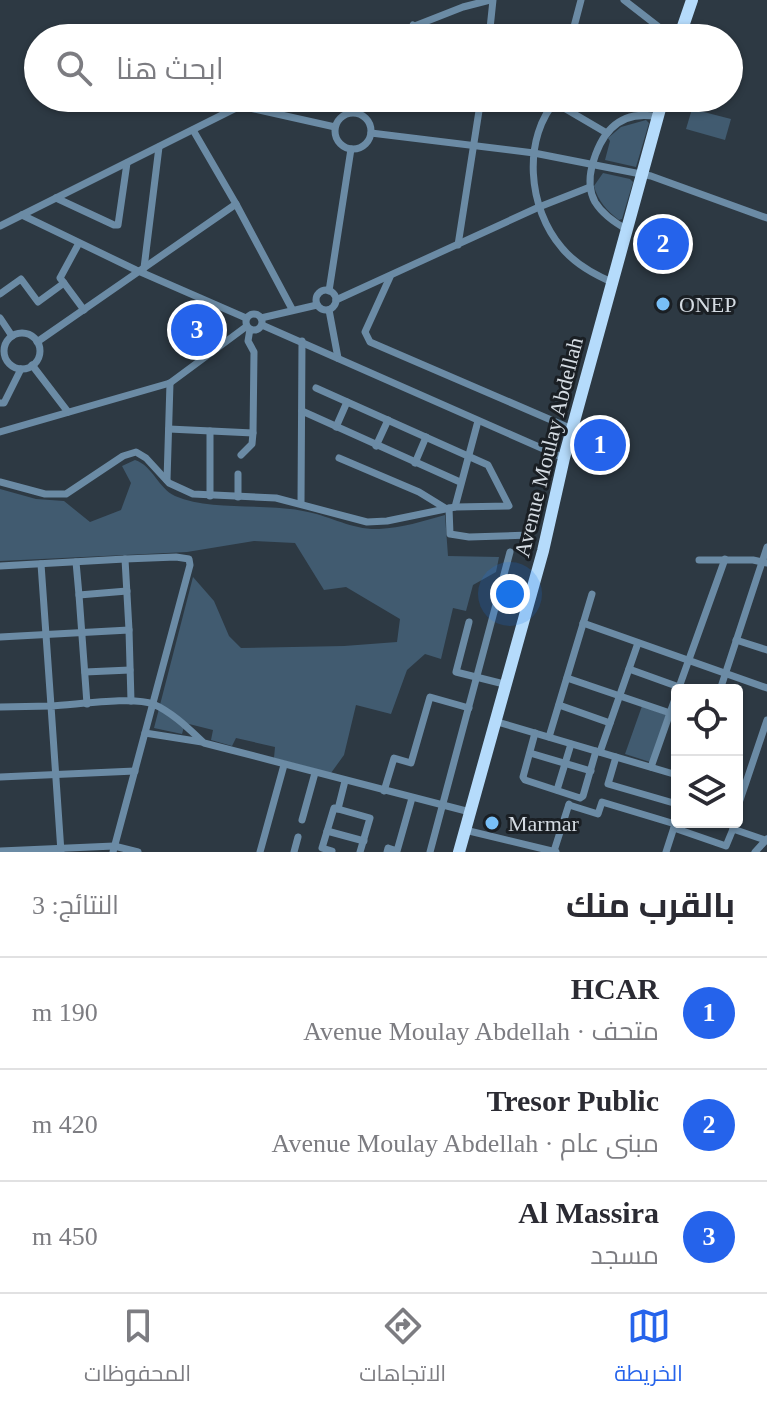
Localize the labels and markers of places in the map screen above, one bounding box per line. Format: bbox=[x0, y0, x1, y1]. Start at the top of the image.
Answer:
pin: 2 bbox=[637, 214, 689, 274]
place label: ONEP bbox=[679, 292, 736, 317]
marker: ONEP bbox=[654, 295, 672, 313]
pin: 3 bbox=[171, 300, 223, 360]
pin: 1 bbox=[574, 415, 626, 475]
place label: Marmar bbox=[508, 811, 580, 836]
marker: Marmar bbox=[483, 814, 501, 832]

